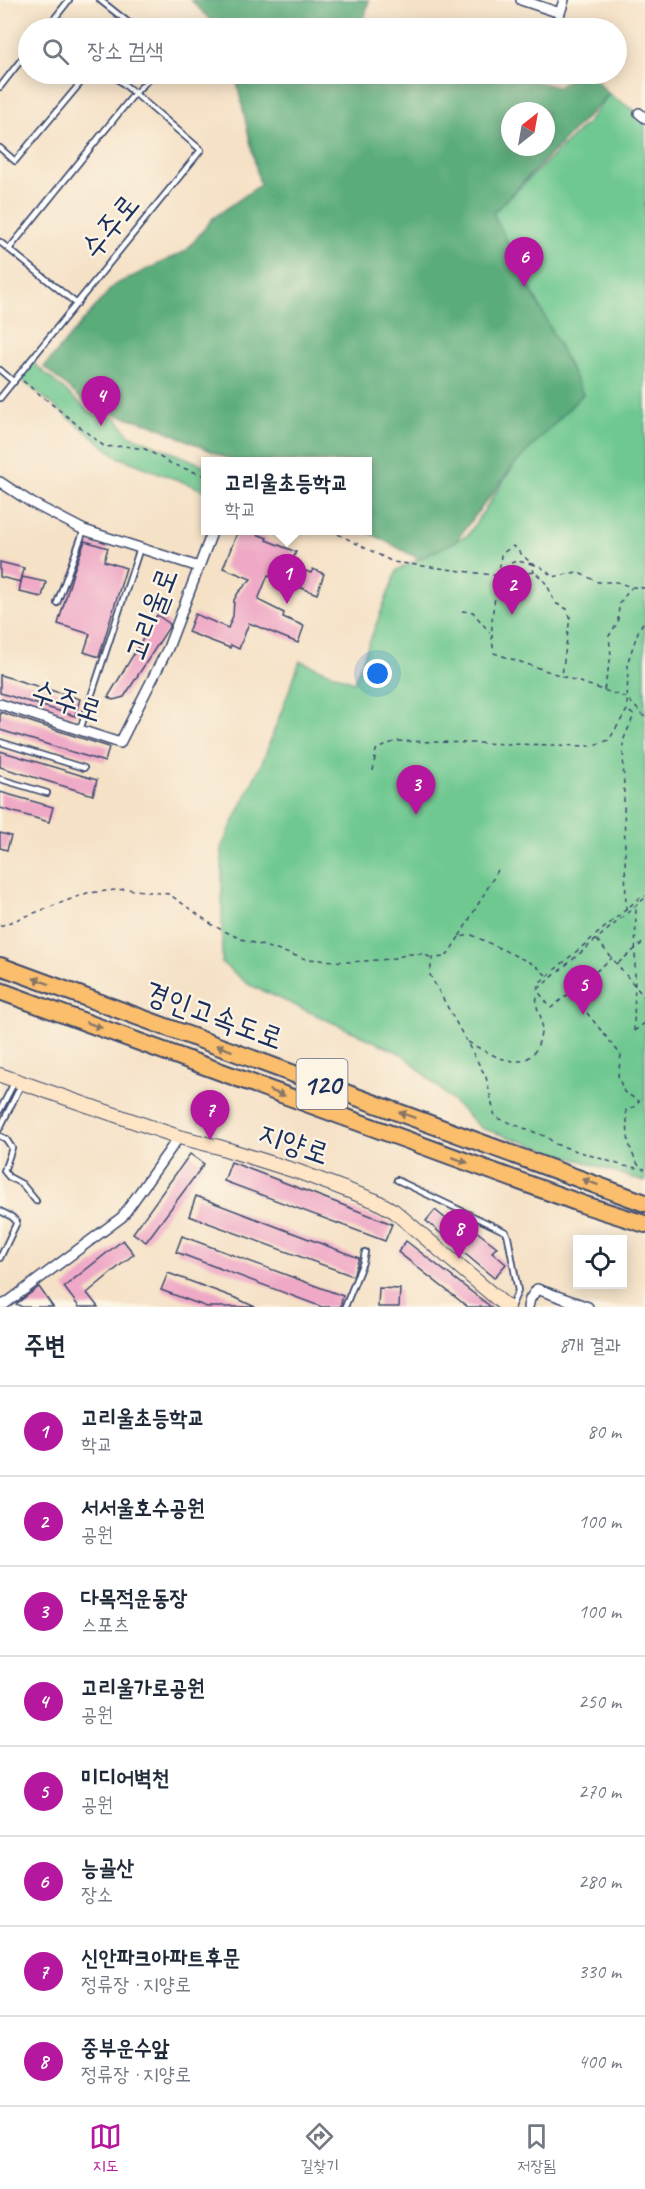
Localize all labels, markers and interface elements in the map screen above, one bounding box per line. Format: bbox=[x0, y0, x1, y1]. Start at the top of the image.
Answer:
search box bbox=[18, 18, 627, 84]
icon: search bbox=[39, 35, 72, 68]
text: 장소 검색 bbox=[87, 37, 163, 65]
north arrow bbox=[501, 102, 555, 156]
street label: 수주로 bbox=[72, 186, 148, 266]
pin: 6 bbox=[504, 238, 544, 287]
pin: 4 bbox=[82, 376, 120, 426]
popup bbox=[201, 457, 372, 535]
text: 고리울초등학교 bbox=[225, 469, 348, 497]
text: 학교 bbox=[225, 497, 257, 522]
pin: 1 bbox=[268, 554, 306, 604]
street label: 고리울로 bbox=[116, 562, 186, 666]
pin: 2 bbox=[492, 566, 532, 615]
your location bbox=[363, 659, 392, 688]
street label: 수주로 bbox=[27, 672, 107, 730]
pin: 3 bbox=[396, 766, 436, 815]
pin: 5 bbox=[564, 966, 602, 1015]
street label: 경인고속도로 bbox=[139, 972, 289, 1058]
one-way arrow bbox=[32, 975, 50, 985]
one-way arrow bbox=[85, 1021, 103, 1031]
one-way arrow bbox=[215, 1043, 233, 1052]
road number: 120 bbox=[296, 1059, 348, 1109]
one-way arrow bbox=[268, 1088, 286, 1098]
pin: 7 bbox=[190, 1090, 230, 1140]
one-way arrow bbox=[398, 1110, 416, 1120]
street label: 지양로 bbox=[254, 1113, 334, 1173]
one-way arrow bbox=[452, 1155, 470, 1165]
one-way arrow bbox=[581, 1177, 599, 1187]
pin: 8 bbox=[440, 1210, 478, 1259]
map controls bbox=[573, 1235, 627, 1289]
button: locate bbox=[573, 1235, 627, 1289]
text: 주변 bbox=[24, 1329, 66, 1362]
text: 8개 결과 bbox=[559, 1333, 621, 1358]
text: 고리울초등학교 bbox=[81, 1404, 205, 1432]
text: 1 bbox=[39, 1419, 48, 1444]
text: 80 m bbox=[587, 1419, 621, 1444]
text: 학교 bbox=[81, 1432, 113, 1457]
text: 서서울호수공원 bbox=[81, 1494, 205, 1522]
text: 2 bbox=[39, 1509, 48, 1534]
text: 100 m bbox=[578, 1509, 621, 1534]
text: 공원 bbox=[81, 1522, 113, 1547]
text: 다목적운동장 bbox=[81, 1584, 187, 1612]
text: 3 bbox=[39, 1599, 48, 1624]
text: 100 m bbox=[578, 1599, 621, 1624]
text: 스포츠 bbox=[81, 1612, 129, 1637]
text: 고리울가로공원 bbox=[81, 1674, 205, 1702]
text: 4 bbox=[39, 1689, 48, 1714]
text: 250 m bbox=[578, 1689, 621, 1714]
text: 공원 bbox=[81, 1702, 113, 1727]
text: 미디어벽천 bbox=[81, 1764, 170, 1792]
text: 5 bbox=[39, 1779, 48, 1804]
text: 270 m bbox=[578, 1779, 621, 1804]
text: 공원 bbox=[81, 1792, 113, 1817]
text: 능골산 bbox=[81, 1854, 134, 1882]
text: 6 bbox=[39, 1869, 48, 1894]
text: 280 m bbox=[578, 1869, 621, 1894]
text: 장소 bbox=[81, 1882, 113, 1907]
text: 신안파크아파트후문 bbox=[81, 1944, 240, 1972]
text: 7 bbox=[39, 1959, 48, 1984]
text: 330 m bbox=[578, 1959, 621, 1984]
text: 정류장 · 지양로 bbox=[81, 1972, 191, 1997]
text: 중부운수앞 bbox=[81, 2034, 170, 2062]
text: 8 bbox=[39, 2049, 48, 2074]
text: 400 m bbox=[578, 2049, 621, 2074]
text: 정류장 · 지양로 bbox=[81, 2062, 191, 2087]
tab: 지도 bbox=[89, 2120, 122, 2176]
tab: 길찾기 bbox=[300, 2120, 339, 2176]
tab: 저장됨 bbox=[517, 2120, 556, 2176]

